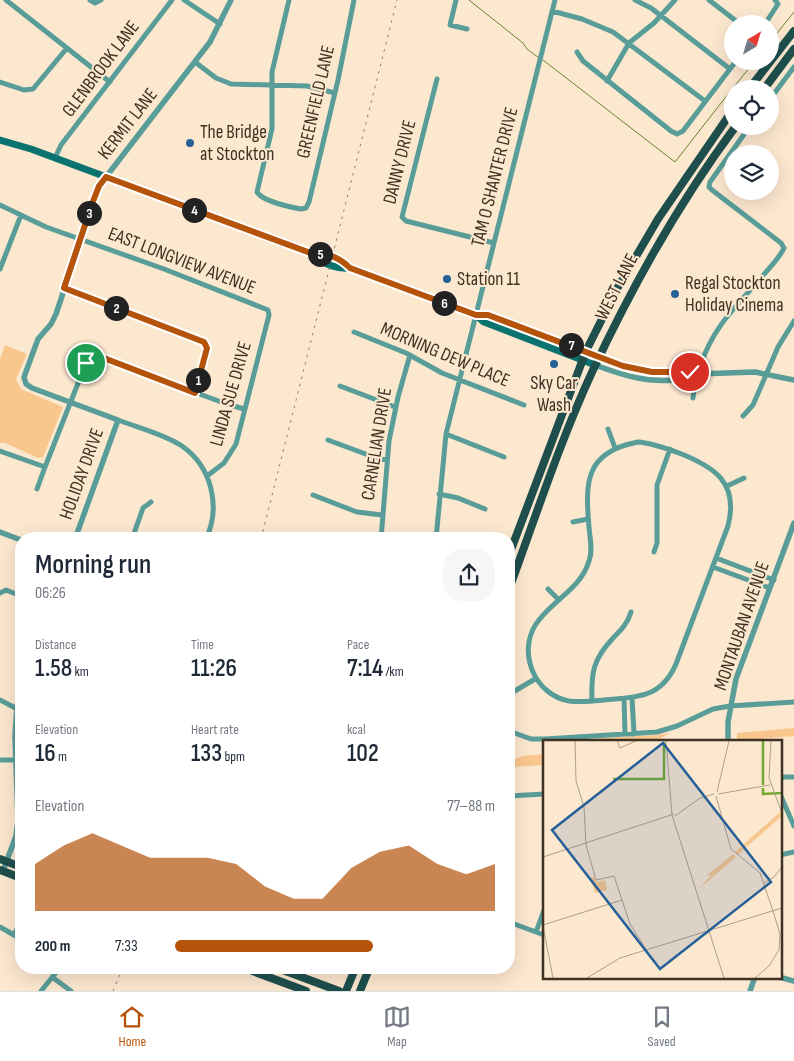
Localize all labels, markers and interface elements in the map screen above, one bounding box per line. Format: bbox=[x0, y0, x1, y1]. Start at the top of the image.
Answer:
north arrow bbox=[724, 15, 779, 70]
map controls bbox=[724, 15, 779, 200]
street label: GLENBROOK LANE bbox=[57, 16, 145, 122]
street label: GREENFIELD LANE bbox=[292, 43, 340, 161]
button: locate bbox=[724, 80, 779, 135]
street label: KERMIT LANE bbox=[93, 84, 163, 164]
street label: TAM O SHANTER DRIVE bbox=[467, 105, 523, 249]
street label: DANNY DRIVE bbox=[378, 118, 422, 206]
place label: The Bridge at Stockton bbox=[200, 121, 274, 166]
marker: The Bridge at Stockton bbox=[184, 137, 196, 149]
button: layers bbox=[724, 145, 779, 200]
pin: 4 bbox=[182, 198, 206, 222]
pin: 3 bbox=[76, 200, 102, 226]
text: 4 bbox=[191, 202, 198, 219]
text: 3 bbox=[86, 205, 93, 222]
street label: EAST LONGVIEW AVENUE bbox=[105, 222, 259, 300]
pin: 5 bbox=[308, 242, 332, 266]
text: 5 bbox=[317, 246, 324, 263]
street label: WEST LANE bbox=[590, 250, 644, 324]
place label: Station 11 bbox=[457, 268, 520, 291]
place label: Regal Stockton Holiday Cinema bbox=[685, 272, 784, 317]
marker: Station 11 bbox=[441, 273, 453, 285]
marker: Regal Stockton Holiday Cinema bbox=[669, 288, 681, 300]
pin: 6 bbox=[432, 290, 456, 316]
text: 6 bbox=[441, 295, 448, 312]
pin: 2 bbox=[104, 296, 128, 320]
text: 2 bbox=[113, 300, 120, 317]
street label: MORNING DEW PLACE bbox=[377, 317, 513, 393]
pin: 7 bbox=[558, 332, 584, 358]
text: 7 bbox=[568, 337, 575, 354]
street label: LINDA SUE DRIVE bbox=[205, 339, 257, 449]
pin bbox=[65, 342, 107, 384]
icon: arrive bbox=[72, 349, 100, 377]
pin bbox=[669, 351, 711, 393]
marker: Sky Car Wash bbox=[548, 358, 560, 370]
icon: check bbox=[676, 358, 704, 386]
pin: 1 bbox=[186, 368, 210, 392]
text: 1 bbox=[196, 372, 201, 389]
place label: Sky Car Wash bbox=[530, 372, 578, 417]
street label: CARNELIAN DRIVE bbox=[357, 386, 397, 502]
street label: HOLIDAY DRIVE bbox=[55, 425, 109, 523]
text: Morning run bbox=[35, 548, 151, 581]
button: share bbox=[443, 549, 495, 601]
street label: MONTAUBAN AVENUE bbox=[709, 559, 775, 693]
text: 06:26 bbox=[35, 584, 66, 603]
text: Distance bbox=[35, 636, 76, 653]
text: Time bbox=[191, 636, 214, 653]
text: Pace bbox=[347, 636, 369, 653]
text: 1.58 bbox=[35, 653, 72, 684]
text: 11:26 bbox=[191, 653, 237, 684]
text: 7:14 bbox=[347, 653, 383, 684]
text: km bbox=[72, 663, 89, 680]
text: /km bbox=[383, 663, 404, 680]
text: Elevation bbox=[35, 721, 78, 738]
text: Heart rate bbox=[191, 721, 239, 738]
text: kcal bbox=[347, 721, 366, 738]
text: 16 bbox=[35, 738, 56, 769]
text: 133 bbox=[191, 738, 222, 769]
text: 102 bbox=[347, 738, 379, 769]
inset map bbox=[543, 740, 782, 978]
text: m bbox=[56, 748, 67, 765]
text: bpm bbox=[222, 748, 245, 765]
text: Elevation bbox=[35, 797, 84, 816]
text: 77–88 m bbox=[447, 797, 495, 816]
text: 200 m bbox=[35, 937, 70, 956]
text: 7:33 bbox=[115, 937, 138, 956]
tab: Home bbox=[118, 1003, 146, 1050]
tab: Map bbox=[383, 1003, 411, 1050]
tab: Saved bbox=[648, 1003, 676, 1050]

